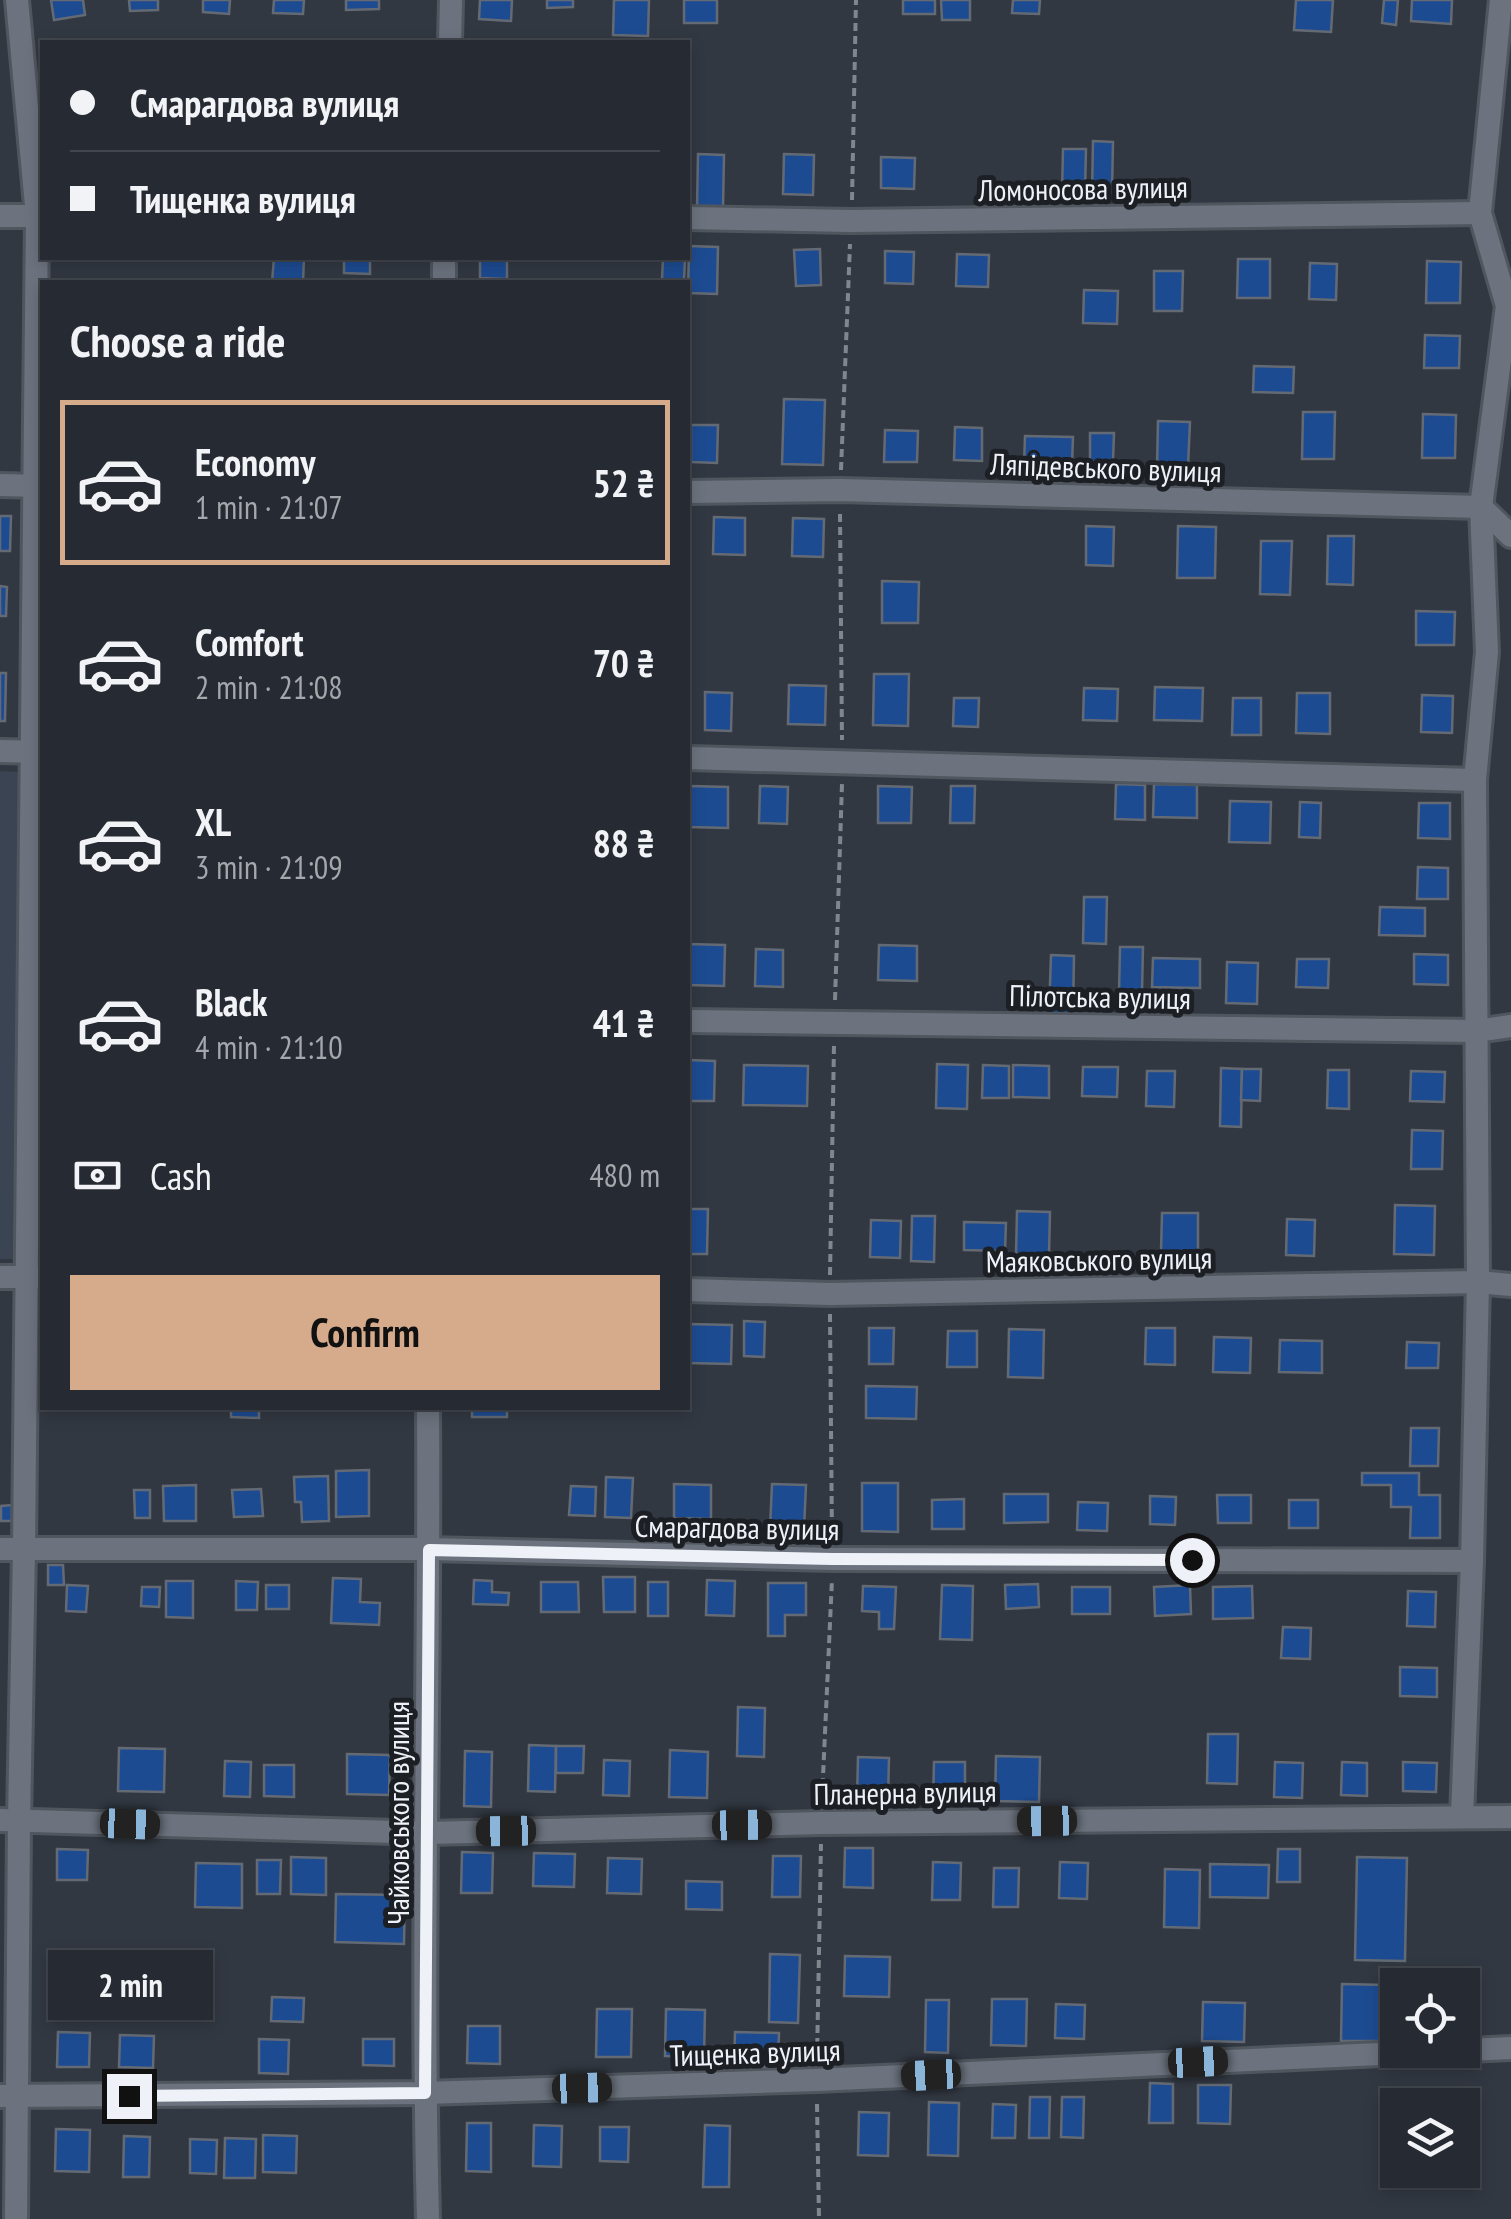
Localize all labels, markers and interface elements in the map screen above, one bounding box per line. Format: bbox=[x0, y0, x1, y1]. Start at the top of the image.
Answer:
text: Смарагдова вулиця bbox=[130, 78, 399, 127]
street label: Ломоносова вулиця bbox=[977, 167, 1188, 209]
text: Тищенка вулиця bbox=[130, 174, 356, 223]
text: Choose a ride bbox=[70, 311, 285, 369]
text: Economy bbox=[195, 437, 315, 486]
icon: car bbox=[75, 438, 165, 528]
street label: Ляпідевського вулиця bbox=[989, 443, 1222, 491]
text: 52 ₴ bbox=[593, 458, 655, 507]
text: 1 min · 21:07 bbox=[195, 486, 343, 528]
text: Comfort bbox=[195, 617, 304, 666]
icon: car bbox=[75, 618, 165, 708]
text: 70 ₴ bbox=[593, 638, 655, 687]
text: 2 min · 21:08 bbox=[195, 666, 343, 708]
text: XL bbox=[195, 797, 231, 846]
icon: car bbox=[75, 798, 165, 888]
text: 88 ₴ bbox=[593, 818, 655, 867]
text: 3 min · 21:09 bbox=[195, 846, 343, 888]
street label: Пілотська вулиця bbox=[1009, 975, 1191, 1017]
text: Black bbox=[195, 977, 268, 1026]
icon: car bbox=[75, 978, 165, 1068]
text: 41 ₴ bbox=[593, 998, 655, 1047]
text: 4 min · 21:10 bbox=[195, 1026, 343, 1068]
icon: cash bbox=[70, 1148, 125, 1203]
text: Cash bbox=[150, 1151, 212, 1200]
text: 480 m bbox=[589, 1154, 660, 1196]
street label: Маяковського вулиця bbox=[985, 1238, 1213, 1280]
button: Confirm bbox=[70, 1275, 660, 1390]
street label: Смарагдова вулиця bbox=[634, 1506, 840, 1548]
route start bbox=[1170, 1538, 1215, 1583]
street label: Чайковського вулиця bbox=[378, 1701, 417, 1925]
street label: Планерна вулиця bbox=[813, 1771, 997, 1813]
car bbox=[1017, 1805, 1077, 1837]
car bbox=[99, 1808, 161, 1840]
car bbox=[712, 1809, 772, 1841]
car bbox=[476, 1815, 536, 1847]
callout: 2 min bbox=[46, 1951, 212, 2021]
text: 2 min bbox=[98, 1964, 163, 2006]
map controls bbox=[1380, 1968, 1480, 2188]
button: locate bbox=[1380, 1968, 1480, 2068]
street label: Тищенка вулиця bbox=[669, 2030, 841, 2074]
car bbox=[1167, 2045, 1229, 2079]
car bbox=[900, 2058, 962, 2092]
car bbox=[551, 2072, 613, 2104]
route end bbox=[107, 2074, 152, 2119]
button: layers bbox=[1380, 2088, 1480, 2188]

